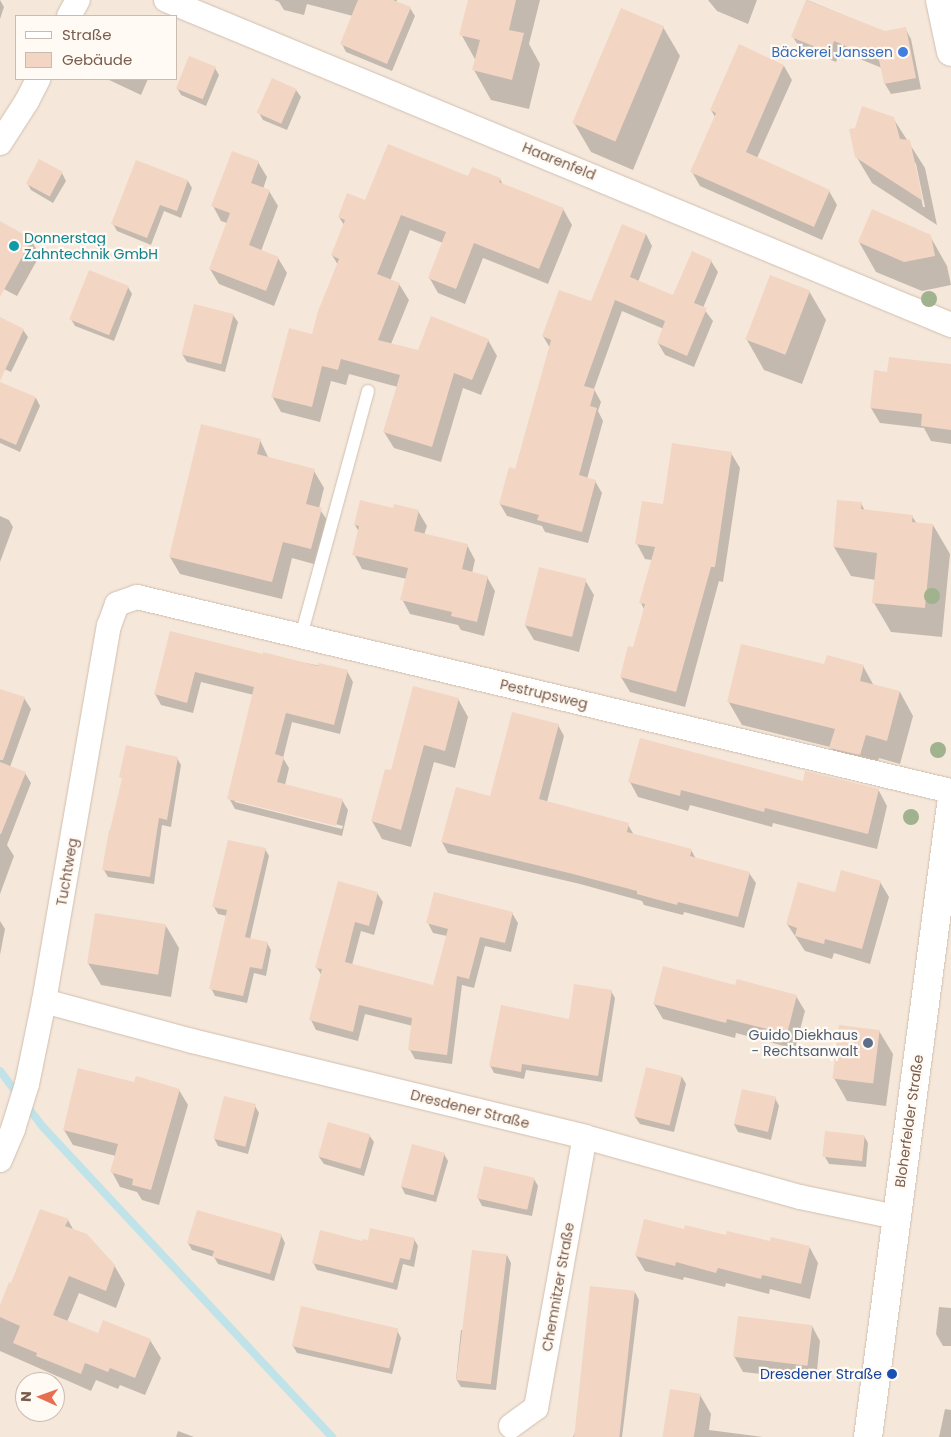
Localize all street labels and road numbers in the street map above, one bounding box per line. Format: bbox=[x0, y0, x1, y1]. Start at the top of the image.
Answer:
street label: Haarenfeld bbox=[520, 139, 598, 183]
street label: Pestrupsweg bbox=[498, 676, 590, 712]
street label: Tuchtweg bbox=[53, 837, 81, 907]
street label: Bloherfelder Straße bbox=[891, 1054, 927, 1188]
street label: Dresdener Straße bbox=[409, 1086, 531, 1132]
street label: Chemnitzer Straße bbox=[538, 1221, 578, 1353]

